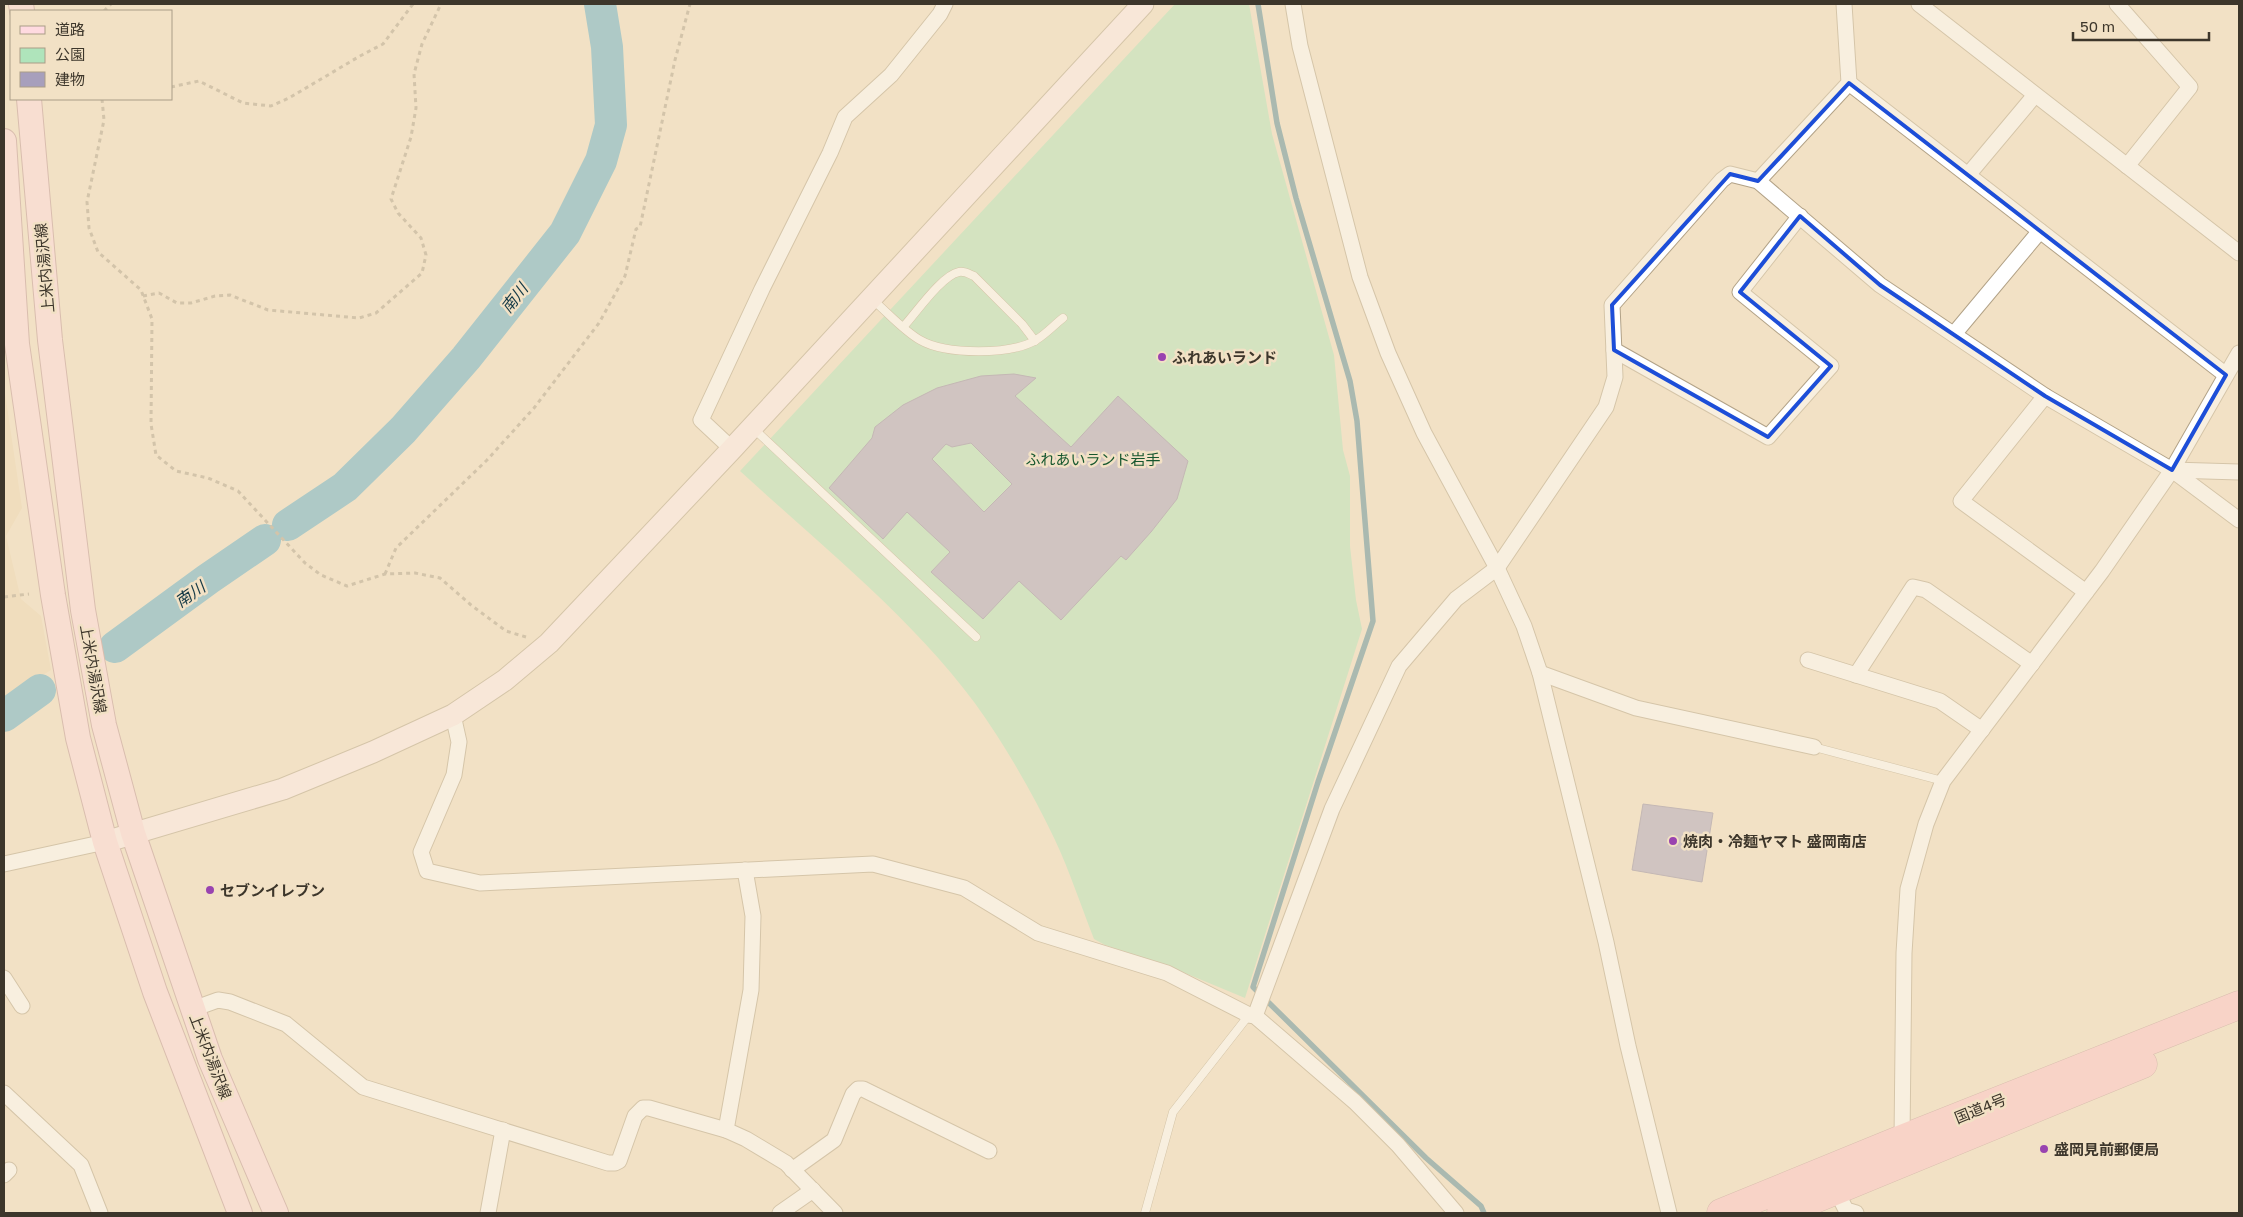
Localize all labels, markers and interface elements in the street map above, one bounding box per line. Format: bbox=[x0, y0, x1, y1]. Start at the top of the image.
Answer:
legend bbox=[10, 10, 172, 100]
scale bar bbox=[2073, 10, 2209, 42]
text: 50 m bbox=[2080, 17, 2115, 35]
text: 道路 bbox=[55, 20, 85, 38]
text: 公園 bbox=[55, 45, 85, 63]
text: 建物 bbox=[55, 70, 85, 88]
street label: 上米内湯沢線 bbox=[31, 222, 57, 314]
water label: 南川 bbox=[496, 278, 533, 317]
place label: ふれあいランド bbox=[1172, 348, 1277, 366]
marker: ふれあいランド bbox=[1156, 351, 1168, 363]
park label: ふれあいランド岩手 bbox=[1025, 450, 1161, 468]
water label: 南川 bbox=[171, 575, 210, 611]
street label: 上米内湯沢線 bbox=[77, 623, 111, 715]
place label: 焼肉・冷麺ヤマト 盛岡南店 bbox=[1683, 832, 1867, 850]
marker: 焼肉・冷麺ヤマト 盛岡南店 bbox=[1667, 835, 1679, 847]
place label: セブンイレブン bbox=[220, 881, 325, 899]
marker: セブンイレブン bbox=[204, 884, 216, 896]
street label: 上米内湯沢線 bbox=[186, 1011, 236, 1101]
street label: 国道4号 bbox=[1952, 1090, 2008, 1126]
place label: 盛岡見前郵便局 bbox=[2054, 1140, 2159, 1158]
marker: 盛岡見前郵便局 bbox=[2038, 1143, 2050, 1155]

